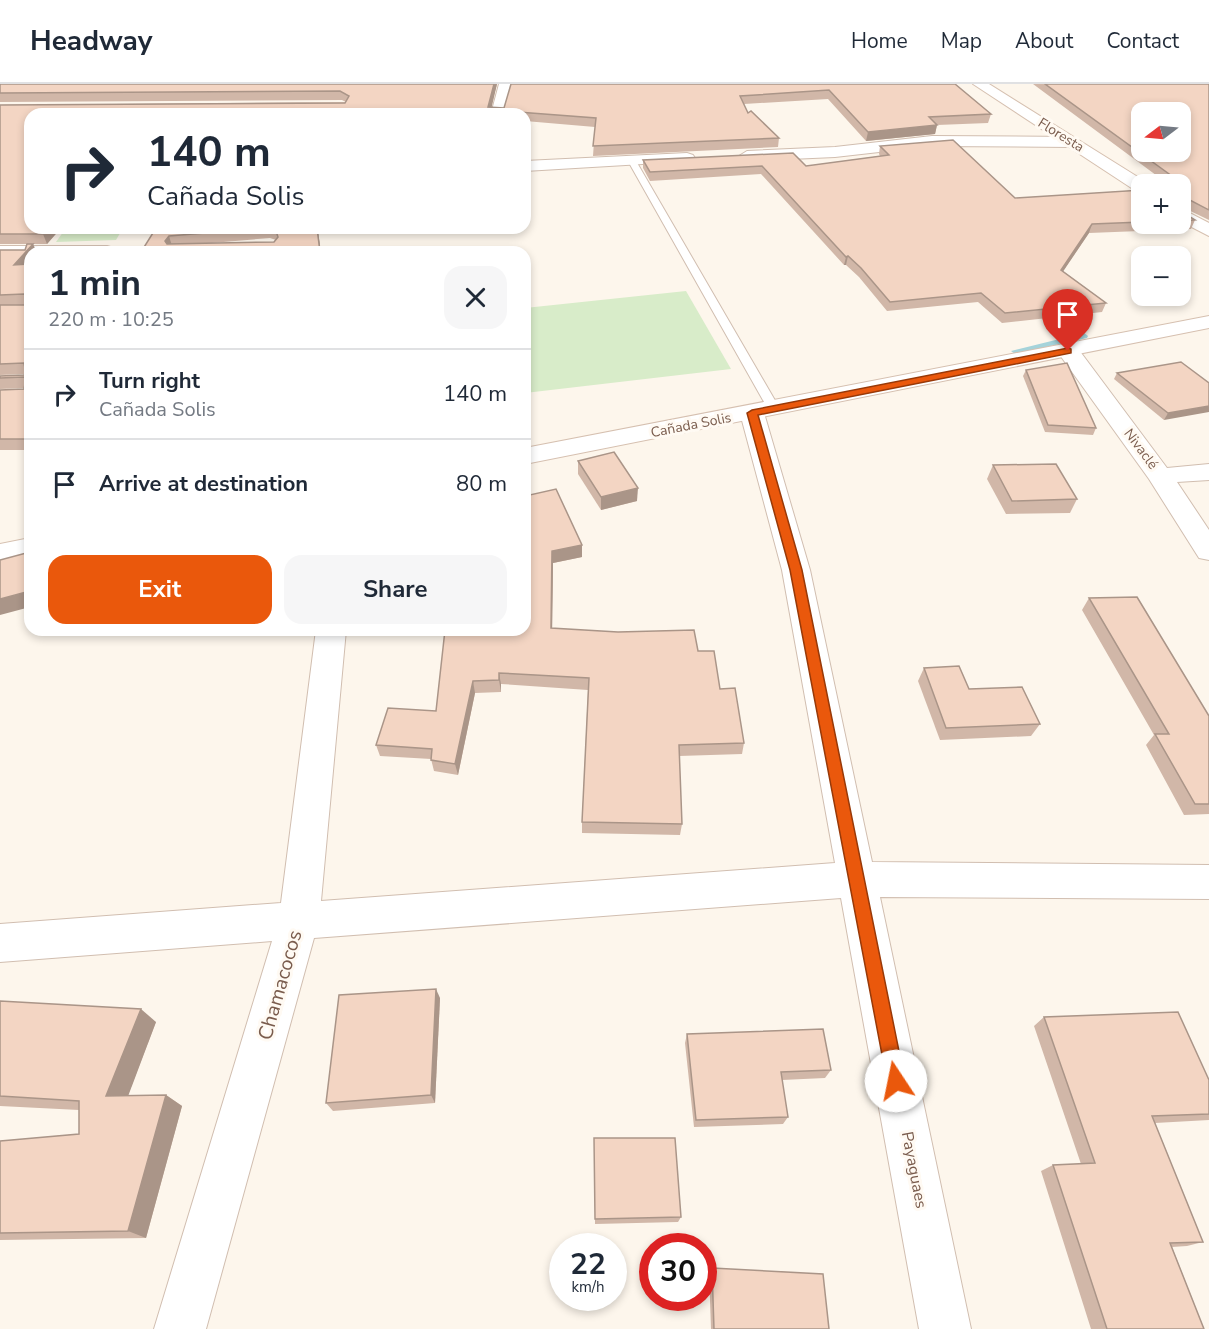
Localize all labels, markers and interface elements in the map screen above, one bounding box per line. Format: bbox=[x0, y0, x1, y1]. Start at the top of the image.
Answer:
text: Headway bbox=[30, 22, 152, 60]
text: Home bbox=[851, 27, 908, 55]
text: Map bbox=[941, 27, 982, 55]
text: About bbox=[1015, 27, 1073, 55]
text: Contact bbox=[1106, 27, 1179, 55]
north arrow bbox=[1131, 102, 1191, 162]
map controls bbox=[1131, 102, 1191, 306]
street label: Floresta bbox=[1034, 113, 1088, 157]
text: 140 m bbox=[147, 124, 271, 181]
icon: right bbox=[48, 132, 126, 210]
button: + bbox=[1131, 174, 1191, 234]
text: Cañada Solis bbox=[147, 178, 305, 215]
button: − bbox=[1131, 246, 1191, 306]
text: 1 min bbox=[48, 259, 141, 308]
button: close bbox=[444, 266, 507, 329]
pin bbox=[1042, 289, 1093, 351]
icon: arrive bbox=[1051, 298, 1084, 331]
text: 220 m · 10:25 bbox=[48, 306, 174, 333]
text: Turn right bbox=[99, 366, 200, 396]
icon: right bbox=[48, 378, 81, 411]
text: 140 m bbox=[443, 379, 507, 409]
text: Cañada Solis bbox=[99, 396, 216, 423]
street label: Cañada Solis bbox=[649, 408, 733, 442]
street label: Nivaclé bbox=[1120, 425, 1162, 473]
icon: arrive bbox=[48, 468, 81, 501]
text: Arrive at destination bbox=[99, 469, 308, 499]
text: 80 m bbox=[456, 469, 507, 499]
button: Exit bbox=[48, 555, 272, 624]
button: Share bbox=[284, 555, 507, 624]
street label: Chamacocos bbox=[251, 927, 309, 1043]
position arrow bbox=[864, 1049, 928, 1113]
street label: Payaguaes bbox=[896, 1130, 932, 1210]
speed limit sign: 30 bbox=[639, 1233, 717, 1311]
text: 22 bbox=[570, 1244, 606, 1285]
text: km/h bbox=[571, 1277, 605, 1297]

